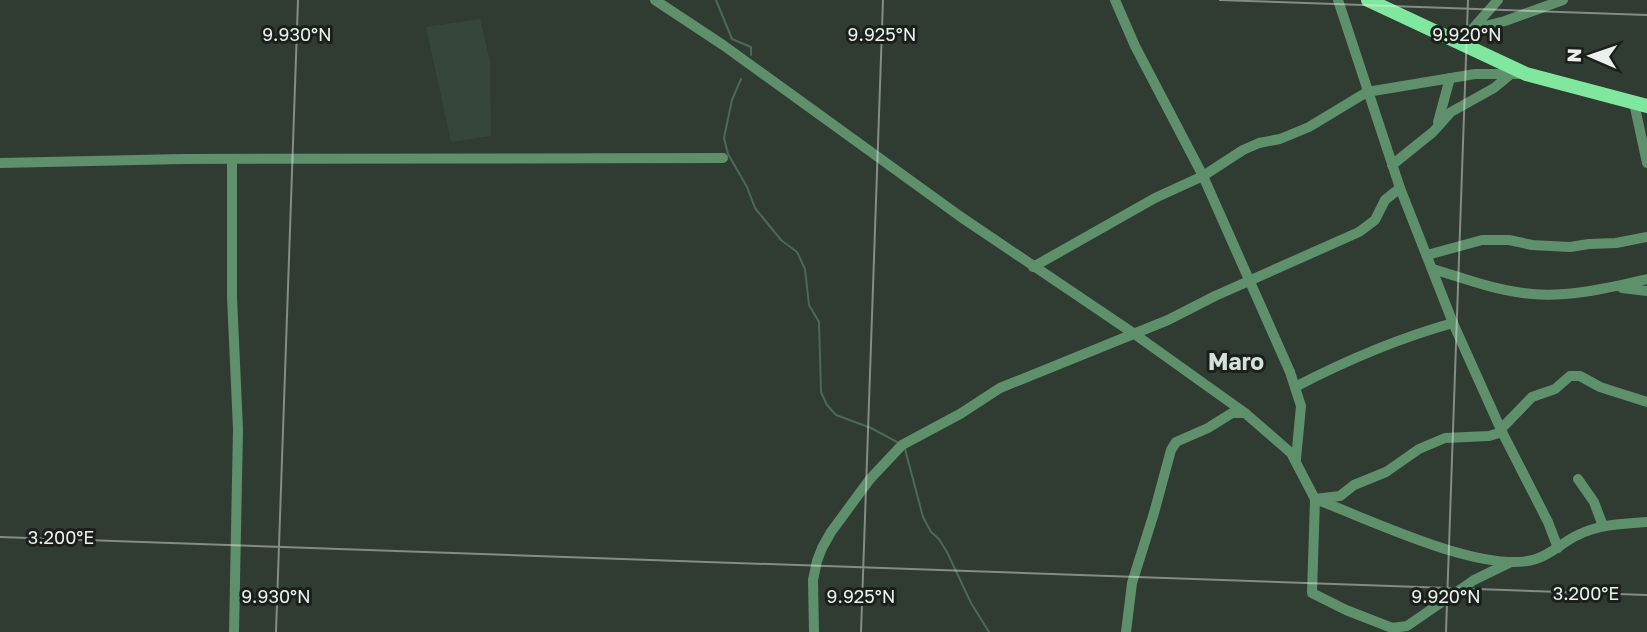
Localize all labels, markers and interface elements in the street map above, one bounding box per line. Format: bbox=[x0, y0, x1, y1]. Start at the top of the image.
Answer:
north arrow bbox=[1556, 21, 1626, 91]
text: 9.930°N bbox=[262, 23, 332, 45]
text: 9.925°N bbox=[848, 23, 916, 45]
text: 9.920°N bbox=[1432, 23, 1502, 45]
text: N bbox=[1562, 48, 1585, 63]
district label: Maro bbox=[1208, 347, 1264, 375]
text: 3.200°E bbox=[28, 526, 94, 548]
text: 3.200°E bbox=[1553, 582, 1619, 604]
text: 9.930°N bbox=[241, 585, 311, 607]
text: 9.925°N bbox=[827, 585, 895, 607]
text: 9.920°N bbox=[1411, 585, 1481, 607]

